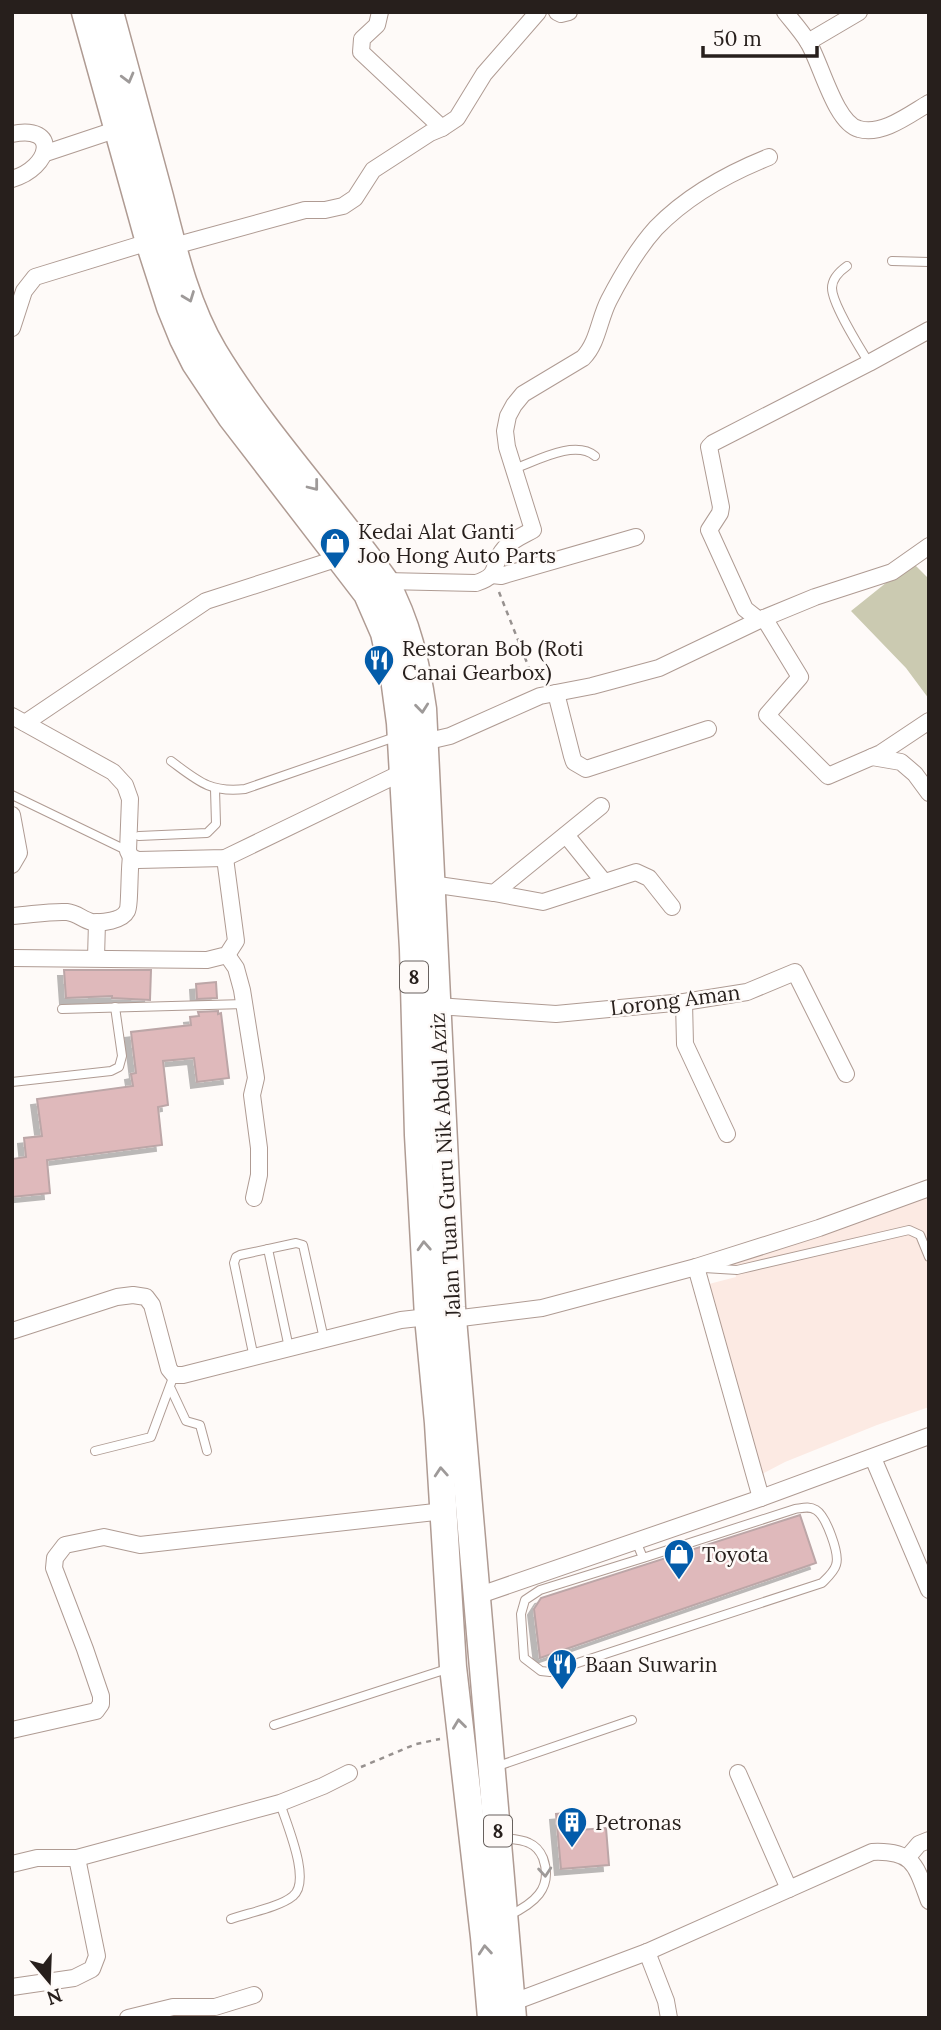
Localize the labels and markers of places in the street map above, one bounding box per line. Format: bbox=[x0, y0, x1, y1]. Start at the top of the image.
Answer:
place label: Kedai Alat Ganti Joo Hong Auto Parts bbox=[357, 518, 556, 569]
shop icon: Kedai Alat Ganti Joo Hong Auto Parts bbox=[318, 526, 352, 570]
place label: Restoran Bob (Roti Canai Gearbox) bbox=[402, 635, 584, 686]
restaurant icon: Restoran Bob (Roti Canai Gearbox) bbox=[362, 643, 396, 687]
shop icon: Toyota bbox=[662, 1537, 696, 1581]
place label: Toyota bbox=[702, 1541, 769, 1568]
restaurant icon: Baan Suwarin bbox=[545, 1647, 579, 1691]
place label: Baan Suwarin bbox=[585, 1651, 718, 1678]
building icon: Petronas bbox=[555, 1805, 589, 1849]
place label: Petronas bbox=[595, 1809, 681, 1836]

